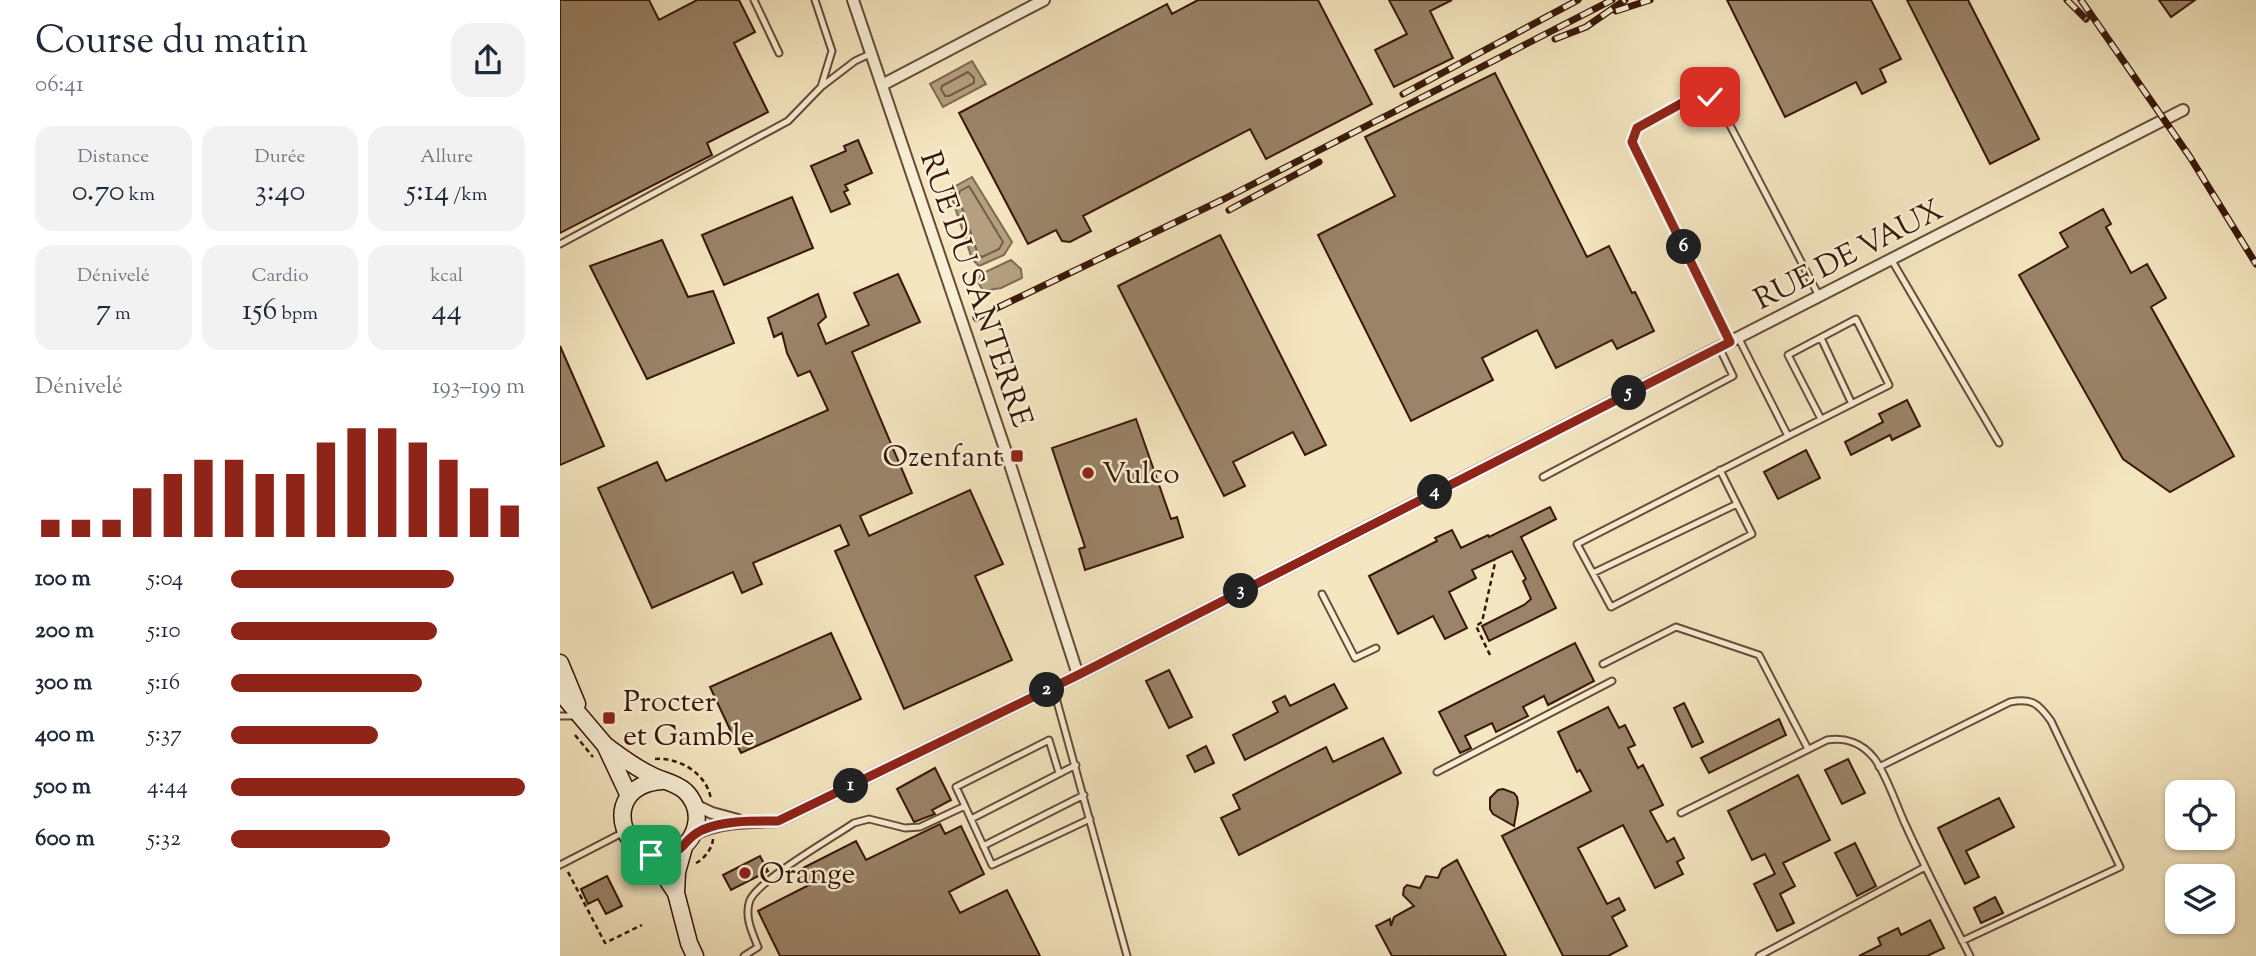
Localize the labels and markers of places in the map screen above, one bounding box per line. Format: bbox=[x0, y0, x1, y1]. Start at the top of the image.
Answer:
pin bbox=[1680, 67, 1740, 127]
pin: 6 bbox=[1666, 230, 1702, 264]
pin: 5 bbox=[1612, 376, 1646, 410]
place label: Ozenfant bbox=[882, 437, 1003, 480]
marker: Ozenfant bbox=[1009, 448, 1025, 464]
place label: Vulco bbox=[1102, 454, 1180, 497]
marker: Vulco bbox=[1080, 465, 1096, 481]
pin: 4 bbox=[1418, 475, 1452, 510]
pin: 3 bbox=[1224, 574, 1258, 608]
pin: 2 bbox=[1030, 672, 1064, 708]
place label: Procter et Gamble bbox=[623, 682, 755, 759]
marker: Procter et Gamble bbox=[601, 710, 617, 726]
pin: 1 bbox=[834, 768, 868, 804]
pin bbox=[621, 825, 681, 885]
place label: Orange bbox=[759, 854, 856, 897]
marker: Orange bbox=[737, 865, 753, 881]

